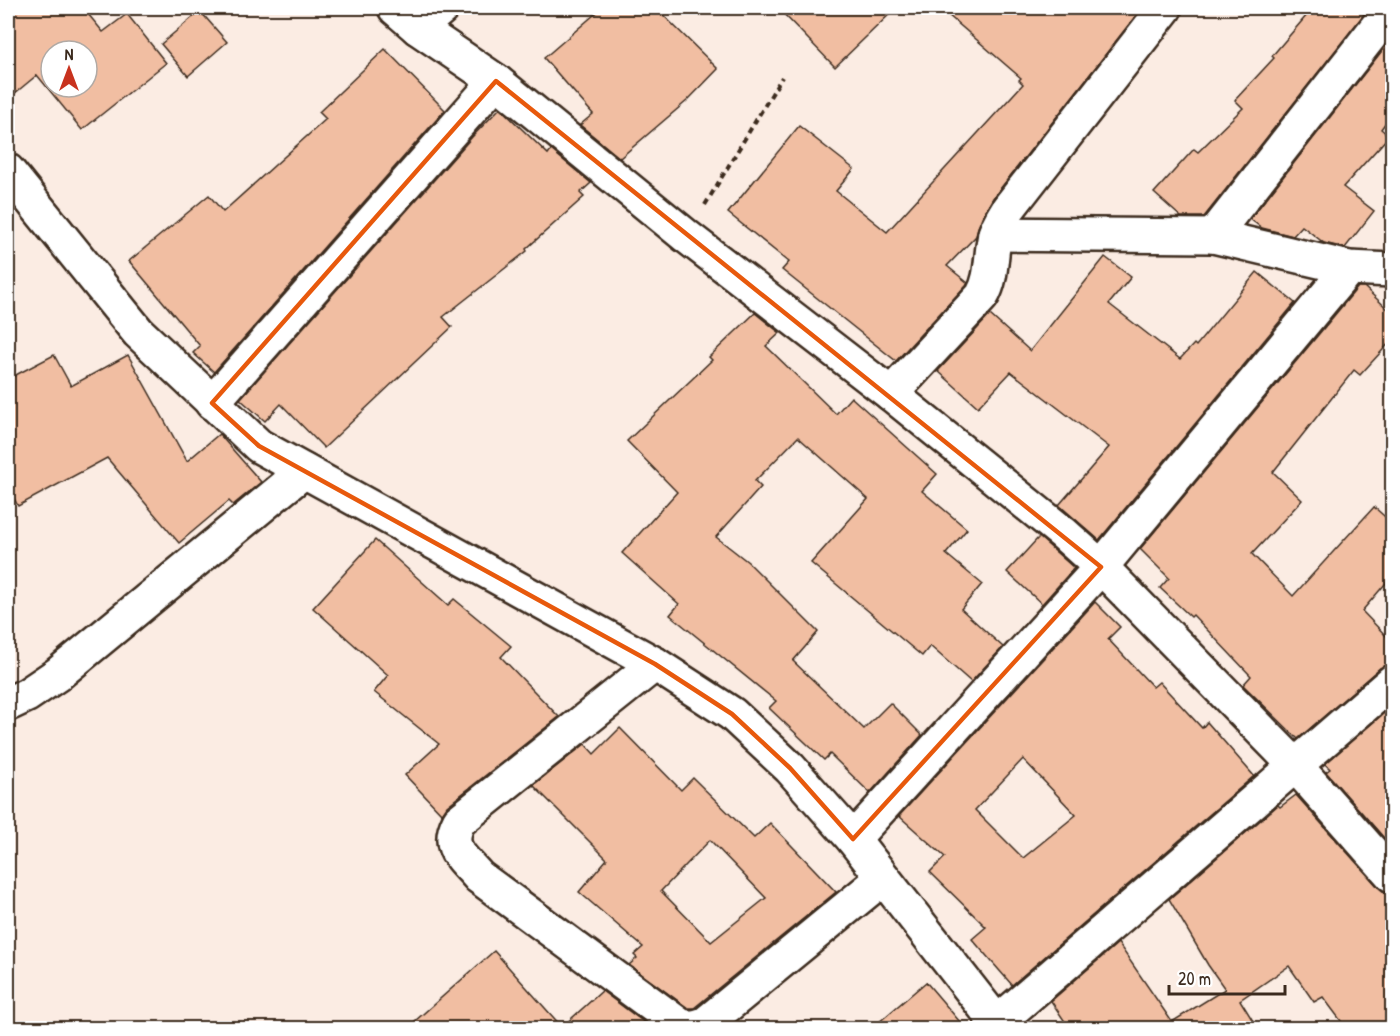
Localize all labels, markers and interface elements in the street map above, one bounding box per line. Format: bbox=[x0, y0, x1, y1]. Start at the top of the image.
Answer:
north arrow bbox=[39, 39, 99, 99]
text: N bbox=[65, 43, 74, 65]
scale bar bbox=[1169, 958, 1284, 996]
text: 20 m bbox=[1178, 966, 1211, 991]

